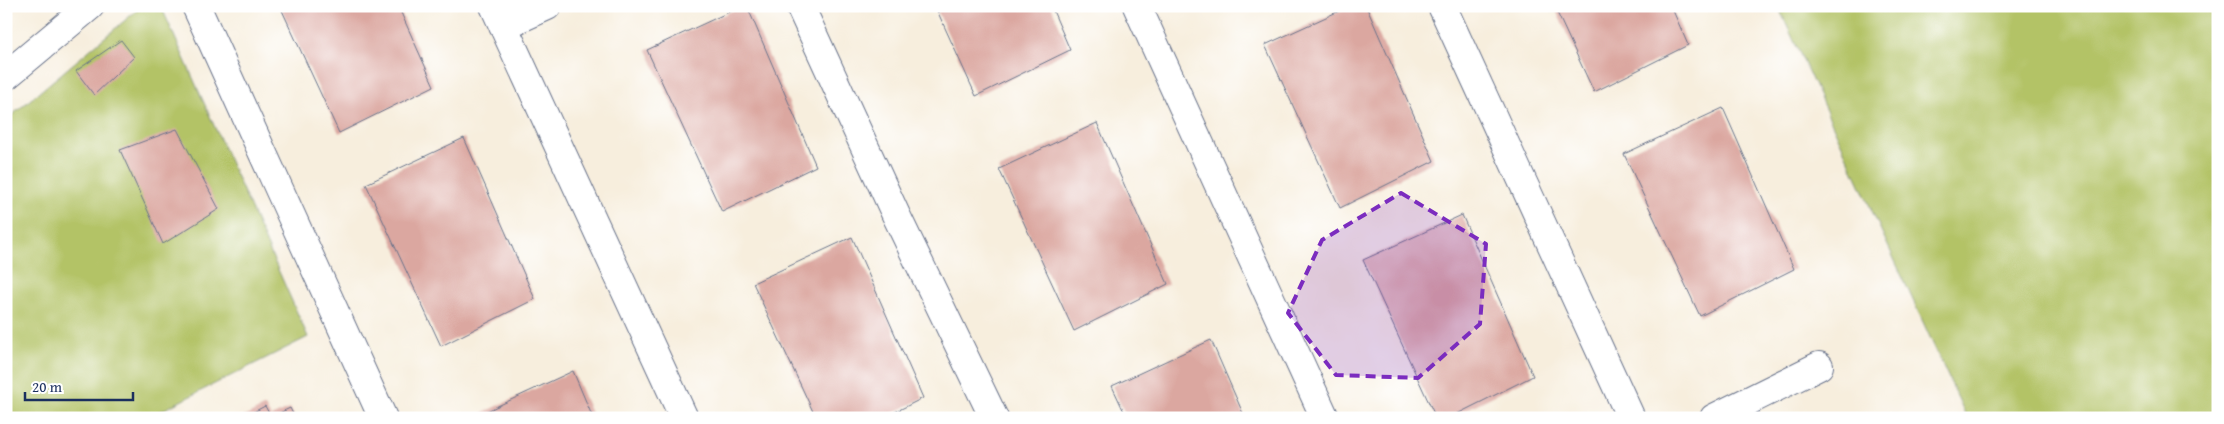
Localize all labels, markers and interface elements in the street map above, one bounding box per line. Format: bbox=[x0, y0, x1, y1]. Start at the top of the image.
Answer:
scale bar bbox=[25, 369, 132, 401]
text: 20 m bbox=[32, 376, 63, 397]

